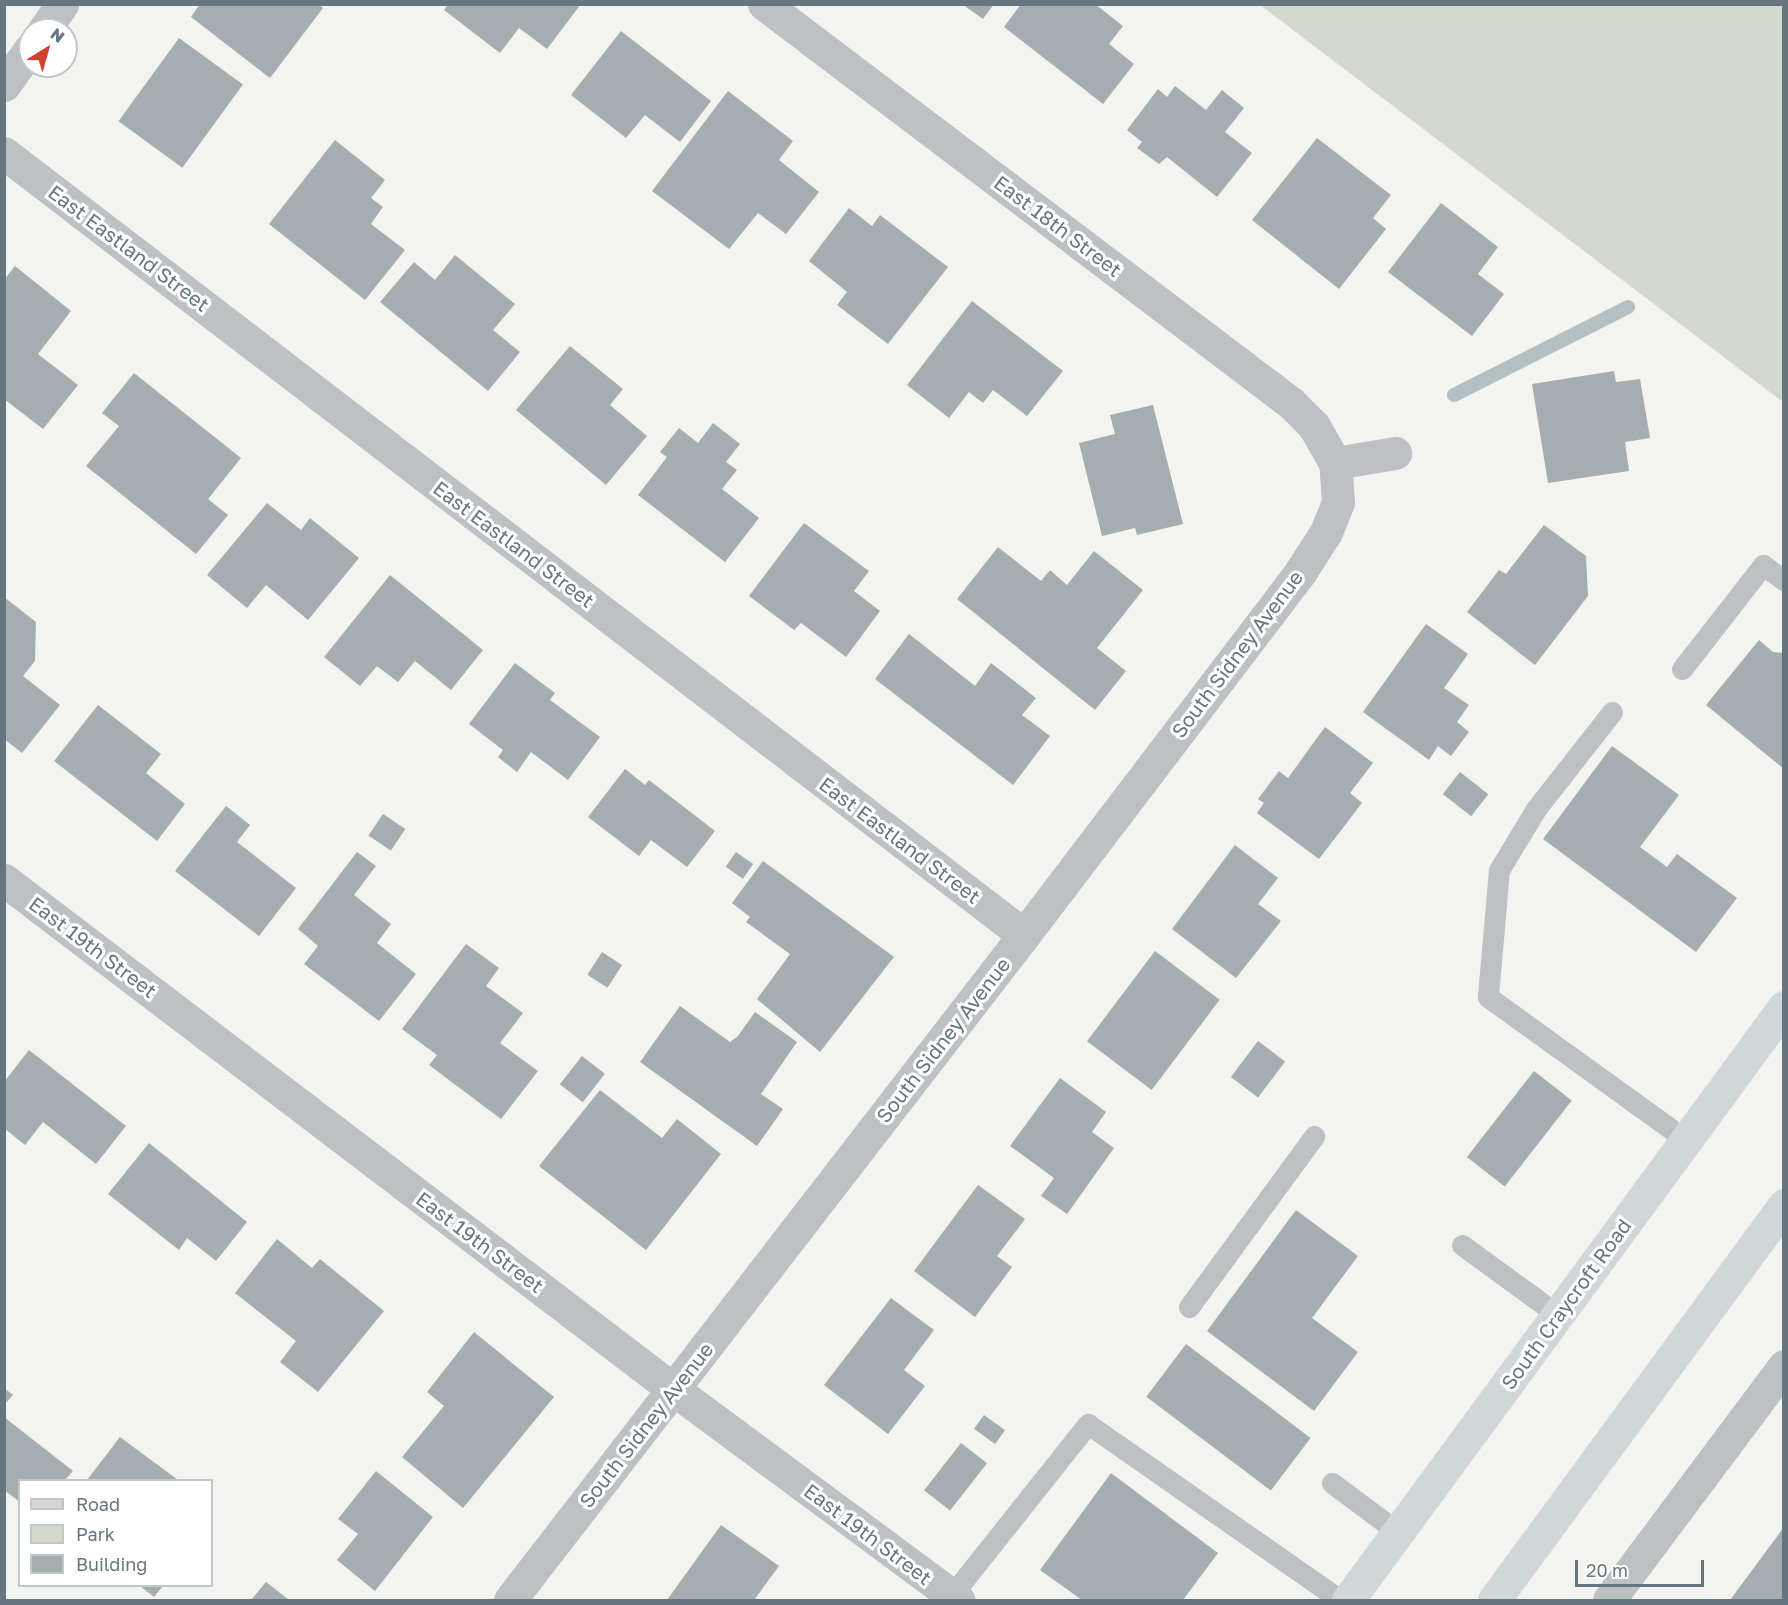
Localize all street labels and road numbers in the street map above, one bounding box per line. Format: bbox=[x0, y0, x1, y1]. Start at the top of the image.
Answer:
street label: East 18th Street bbox=[990, 170, 1126, 282]
street label: East Eastland Street bbox=[44, 180, 214, 316]
street label: East Eastland Street bbox=[429, 476, 599, 612]
street label: South Sidney Avenue bbox=[1166, 566, 1308, 742]
street label: East Eastland Street bbox=[815, 772, 985, 908]
street label: East 19th Street bbox=[25, 891, 161, 1003]
street label: South Sidney Avenue bbox=[871, 953, 1015, 1127]
street label: East 19th Street bbox=[412, 1186, 548, 1298]
street label: South Craycroft Road bbox=[1496, 1214, 1636, 1394]
street label: South Sidney Avenue bbox=[574, 1338, 718, 1512]
street label: East 19th Street bbox=[800, 1478, 936, 1590]

